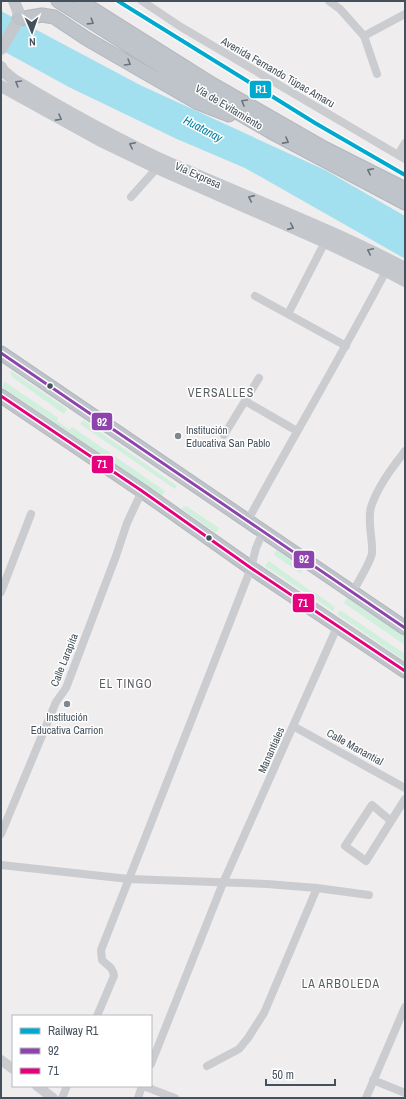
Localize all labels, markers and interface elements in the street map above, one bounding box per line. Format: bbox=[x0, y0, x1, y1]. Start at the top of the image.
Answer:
north arrow bbox=[12, 12, 52, 52]
one-way arrow bbox=[87, 17, 94, 25]
street label: Avenida Fernando Túpac Amaru bbox=[218, 33, 337, 110]
text: N bbox=[29, 35, 36, 49]
one-way arrow bbox=[124, 58, 132, 65]
one-way arrow bbox=[15, 80, 22, 87]
line badge: R1 bbox=[249, 80, 272, 99]
street label: Vía de Evitamiento bbox=[193, 81, 265, 133]
text: R1 bbox=[255, 82, 267, 96]
one-way arrow bbox=[241, 100, 248, 107]
water label: Huatanay bbox=[181, 112, 226, 146]
one-way arrow bbox=[55, 114, 63, 121]
one-way arrow bbox=[282, 136, 289, 143]
one-way arrow bbox=[129, 142, 137, 150]
street label: Vía Expresa bbox=[173, 159, 223, 191]
one-way arrow bbox=[367, 169, 375, 176]
one-way arrow bbox=[247, 195, 254, 203]
one-way arrow bbox=[287, 223, 294, 231]
one-way arrow bbox=[366, 248, 374, 256]
unlabelled marker bbox=[45, 381, 55, 391]
district label: VERSALLES bbox=[188, 385, 254, 401]
line badge: 92 bbox=[91, 412, 113, 431]
text: 92 bbox=[97, 415, 107, 429]
place label: Institución Educativa San Pablo bbox=[186, 423, 270, 450]
marker: Institución Educativa San Pablo bbox=[173, 431, 183, 441]
line badge: 71 bbox=[91, 455, 114, 474]
text: 71 bbox=[97, 457, 107, 471]
unlabelled marker bbox=[204, 533, 214, 543]
line badge: 92 bbox=[293, 550, 315, 569]
text: 92 bbox=[299, 552, 309, 566]
line badge: 71 bbox=[292, 593, 315, 613]
text: 71 bbox=[298, 596, 308, 610]
street label: Calle Larapita bbox=[47, 631, 81, 689]
district label: EL TINGO bbox=[99, 676, 153, 692]
marker: Institución Educativa Carrion bbox=[62, 699, 72, 709]
place label: Institución Educativa Carrion bbox=[31, 710, 103, 737]
street label: Manantiales bbox=[255, 724, 288, 775]
street label: Calle Manantial bbox=[324, 726, 386, 768]
district label: LA ARBOLEDA bbox=[302, 976, 380, 992]
legend bbox=[12, 1015, 152, 1087]
text: Railway R1 bbox=[48, 1023, 99, 1039]
text: 92 bbox=[48, 1043, 59, 1059]
scale bar bbox=[266, 1061, 335, 1087]
text: 71 bbox=[48, 1063, 59, 1079]
text: 50 m bbox=[272, 1067, 294, 1083]

